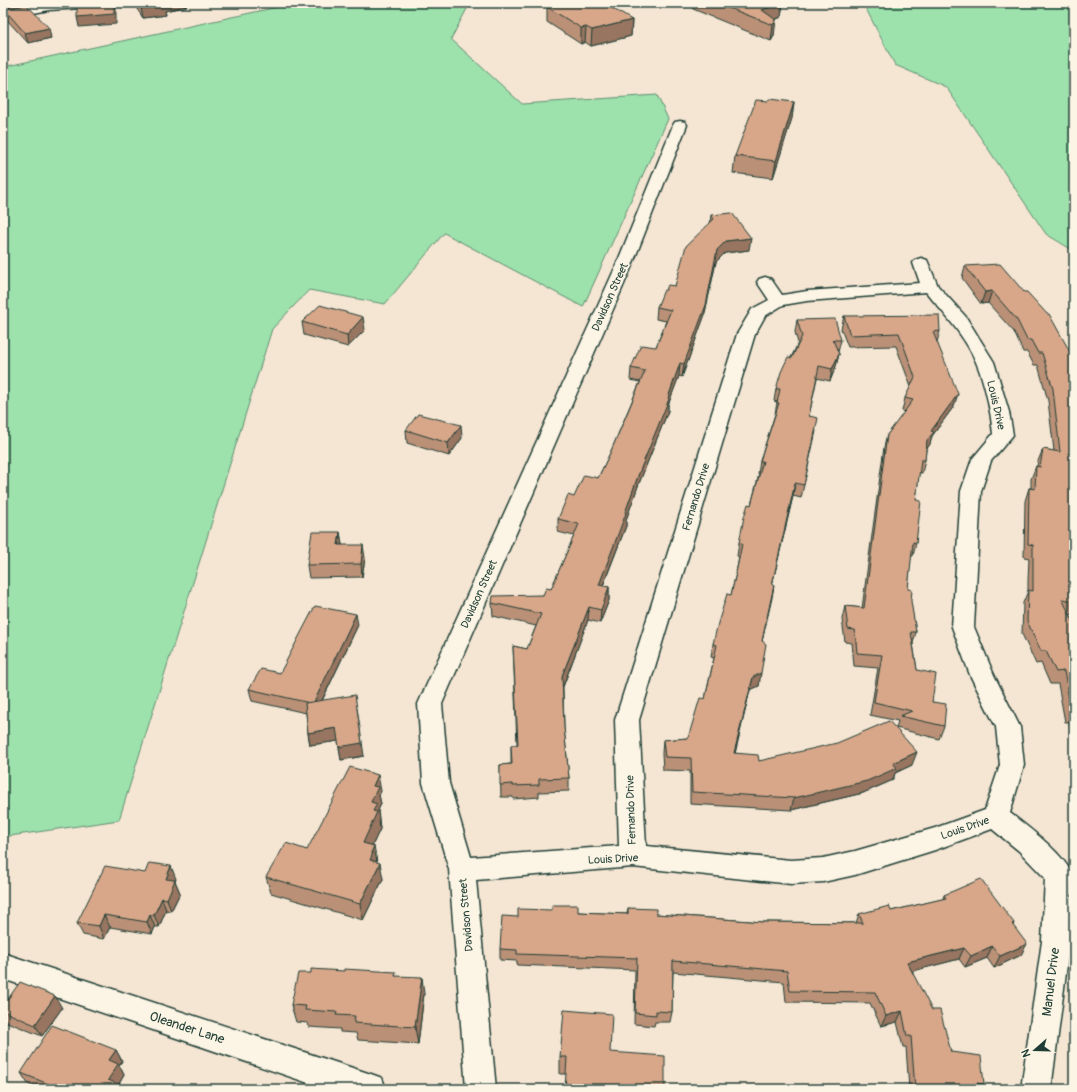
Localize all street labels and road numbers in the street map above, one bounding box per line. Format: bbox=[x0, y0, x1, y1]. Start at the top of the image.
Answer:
street label: Davidson Street bbox=[589, 260, 631, 333]
street label: Louis Drive bbox=[984, 379, 1008, 432]
street label: Fernando Drive bbox=[680, 461, 713, 532]
street label: Davidson Street bbox=[458, 557, 500, 630]
street label: Fernando Drive bbox=[623, 774, 639, 845]
street label: Louis Drive bbox=[939, 813, 991, 842]
street label: Louis Drive bbox=[587, 851, 639, 867]
street label: Davidson Street bbox=[456, 877, 476, 952]
street label: Manuel Drive bbox=[1039, 946, 1063, 1017]
street label: Oleander Lane bbox=[147, 1008, 227, 1048]

